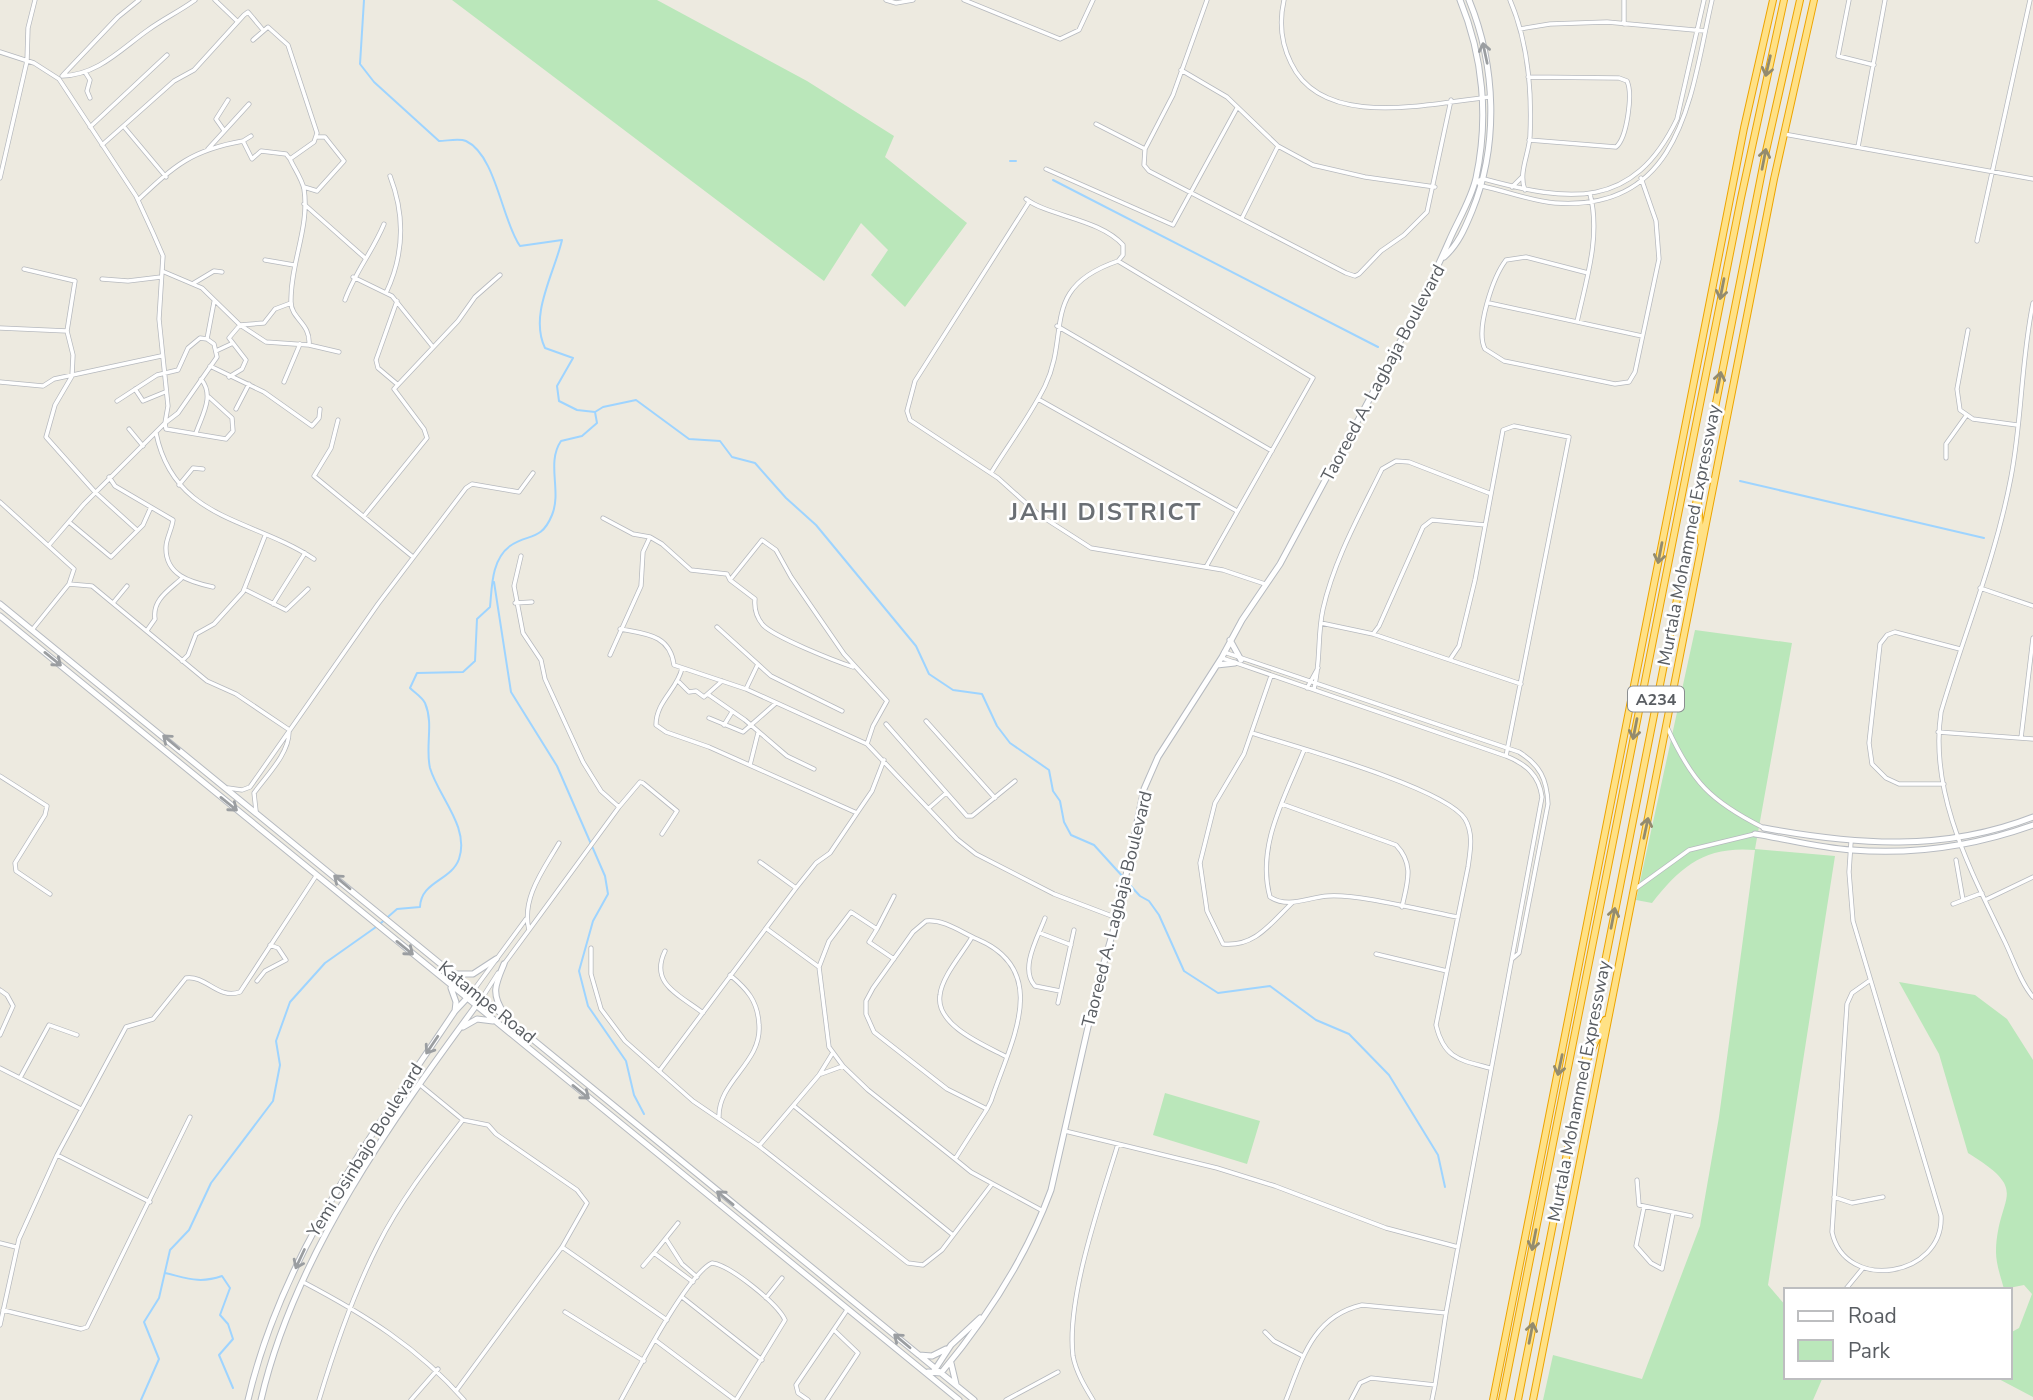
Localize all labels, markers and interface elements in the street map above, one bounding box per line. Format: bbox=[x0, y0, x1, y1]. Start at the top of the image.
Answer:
one-way arrow bbox=[1478, 42, 1492, 65]
one-way arrow bbox=[1761, 54, 1774, 77]
one-way arrow bbox=[1758, 148, 1772, 171]
street label: Taoreed A. Lagbaja Boulevard bbox=[1315, 260, 1451, 486]
one-way arrow bbox=[1715, 277, 1729, 300]
one-way arrow bbox=[1713, 371, 1727, 394]
street label: Murtala Mohammed Expressway bbox=[1652, 402, 1726, 668]
district label: JAHI DISTRICT bbox=[1008, 496, 1203, 528]
one-way arrow bbox=[1653, 541, 1667, 564]
one-way arrow bbox=[43, 652, 61, 667]
road number: A234 bbox=[1628, 686, 1684, 712]
one-way arrow bbox=[1628, 717, 1642, 740]
one-way arrow bbox=[162, 735, 180, 750]
street label: Taoreed A. Lagbaja Boulevard bbox=[1076, 788, 1158, 1030]
one-way arrow bbox=[219, 796, 237, 811]
one-way arrow bbox=[1641, 818, 1654, 840]
one-way arrow bbox=[333, 874, 351, 890]
one-way arrow bbox=[1607, 907, 1620, 930]
one-way arrow bbox=[395, 940, 413, 955]
street label: Katampe Road bbox=[433, 955, 541, 1049]
street label: Murtala Mohammed Expressway bbox=[1542, 958, 1616, 1224]
one-way arrow bbox=[425, 1035, 439, 1054]
one-way arrow bbox=[1553, 1053, 1567, 1076]
street label: Yemi Osinbajo Boulevard bbox=[301, 1058, 429, 1243]
one-way arrow bbox=[571, 1084, 589, 1100]
one-way arrow bbox=[717, 1190, 735, 1205]
one-way arrow bbox=[1526, 1228, 1540, 1251]
one-way arrow bbox=[292, 1248, 305, 1269]
legend bbox=[1784, 1288, 2012, 1379]
text: Road bbox=[1848, 1302, 1897, 1330]
one-way arrow bbox=[1525, 1322, 1538, 1345]
one-way arrow bbox=[893, 1334, 911, 1350]
text: Park bbox=[1848, 1337, 1890, 1365]

